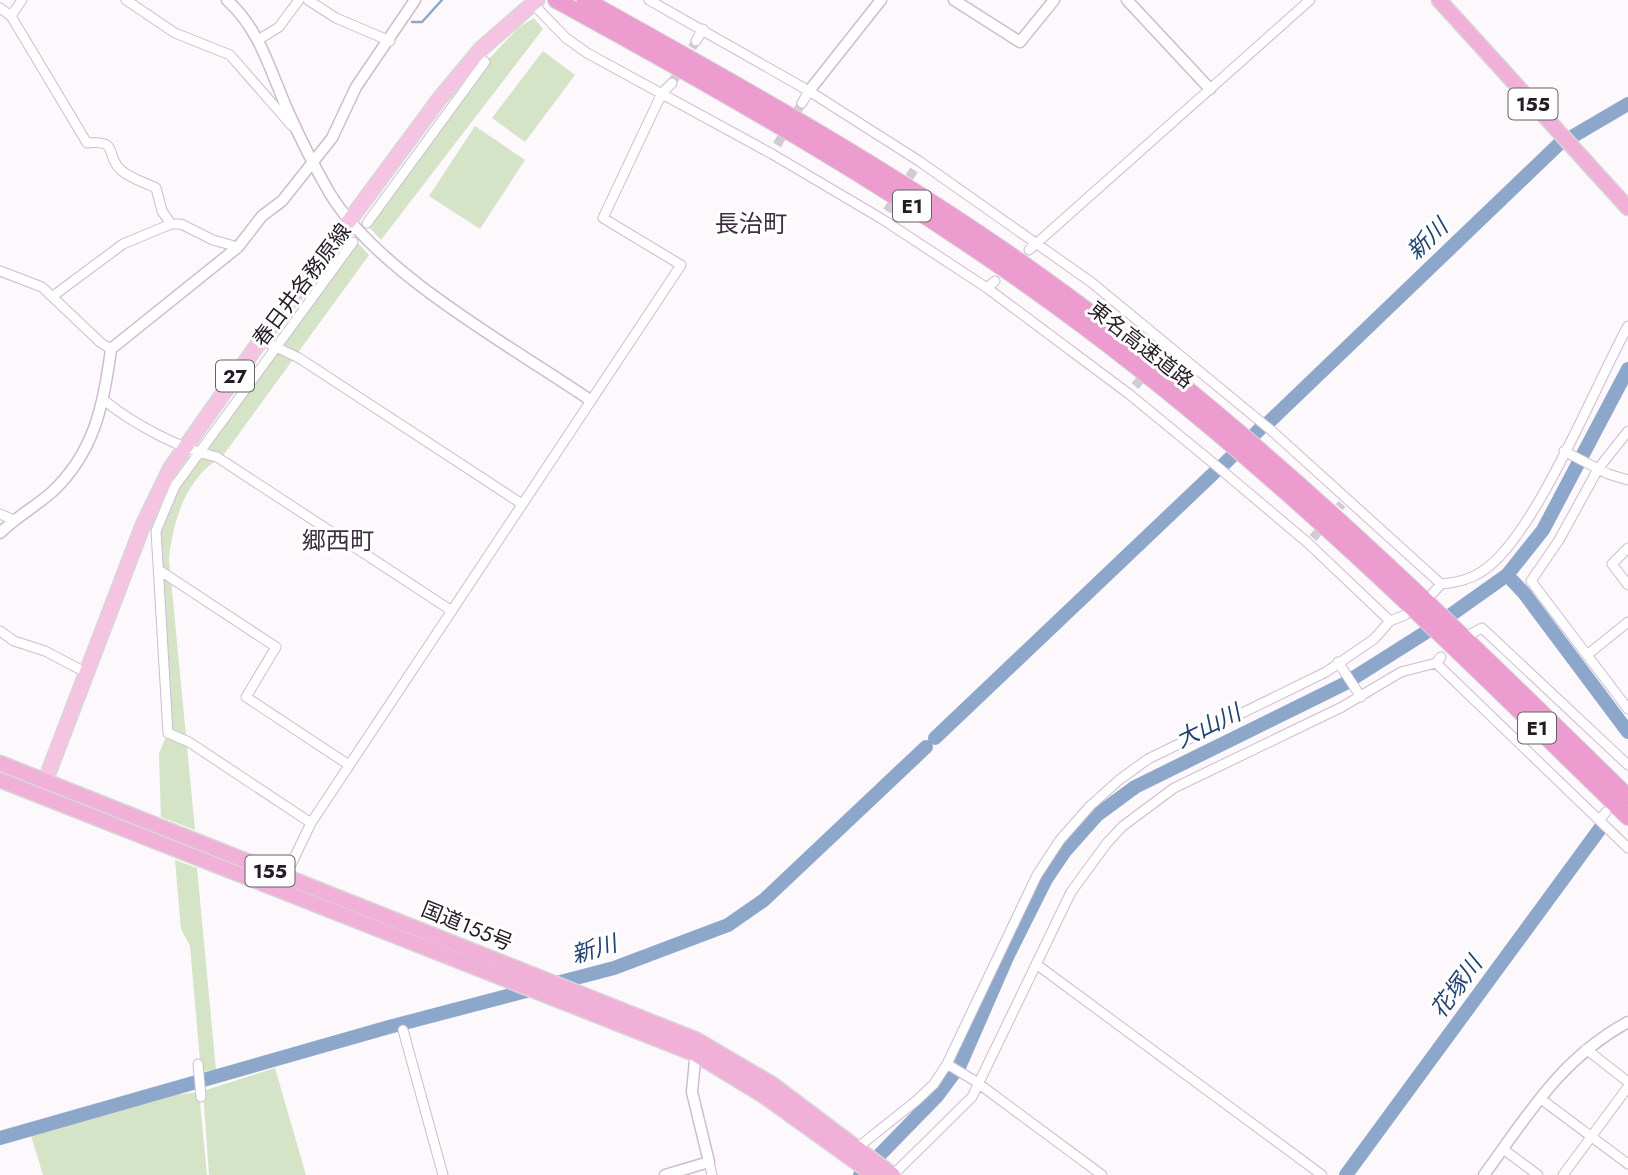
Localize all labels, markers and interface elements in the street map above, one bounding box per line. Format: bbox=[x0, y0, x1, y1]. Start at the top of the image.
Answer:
road number: 155 bbox=[1508, 88, 1558, 120]
road number: E1 bbox=[893, 190, 931, 222]
district label: 長治町 bbox=[715, 206, 787, 241]
water label: 新川 bbox=[1399, 209, 1458, 267]
street label: 春日井各務原線 bbox=[246, 217, 358, 353]
street label: 東名高速道路 bbox=[1082, 294, 1200, 396]
road number: 27 bbox=[216, 360, 254, 392]
district label: 郷西町 bbox=[302, 523, 374, 558]
water label: 大山川 bbox=[1170, 694, 1249, 756]
road number: E1 bbox=[1518, 712, 1556, 744]
road number: 155 bbox=[246, 856, 294, 886]
street label: 国道155号 bbox=[417, 894, 517, 958]
water label: 新川 bbox=[567, 925, 624, 972]
water label: 花塚川 bbox=[1422, 947, 1492, 1025]

